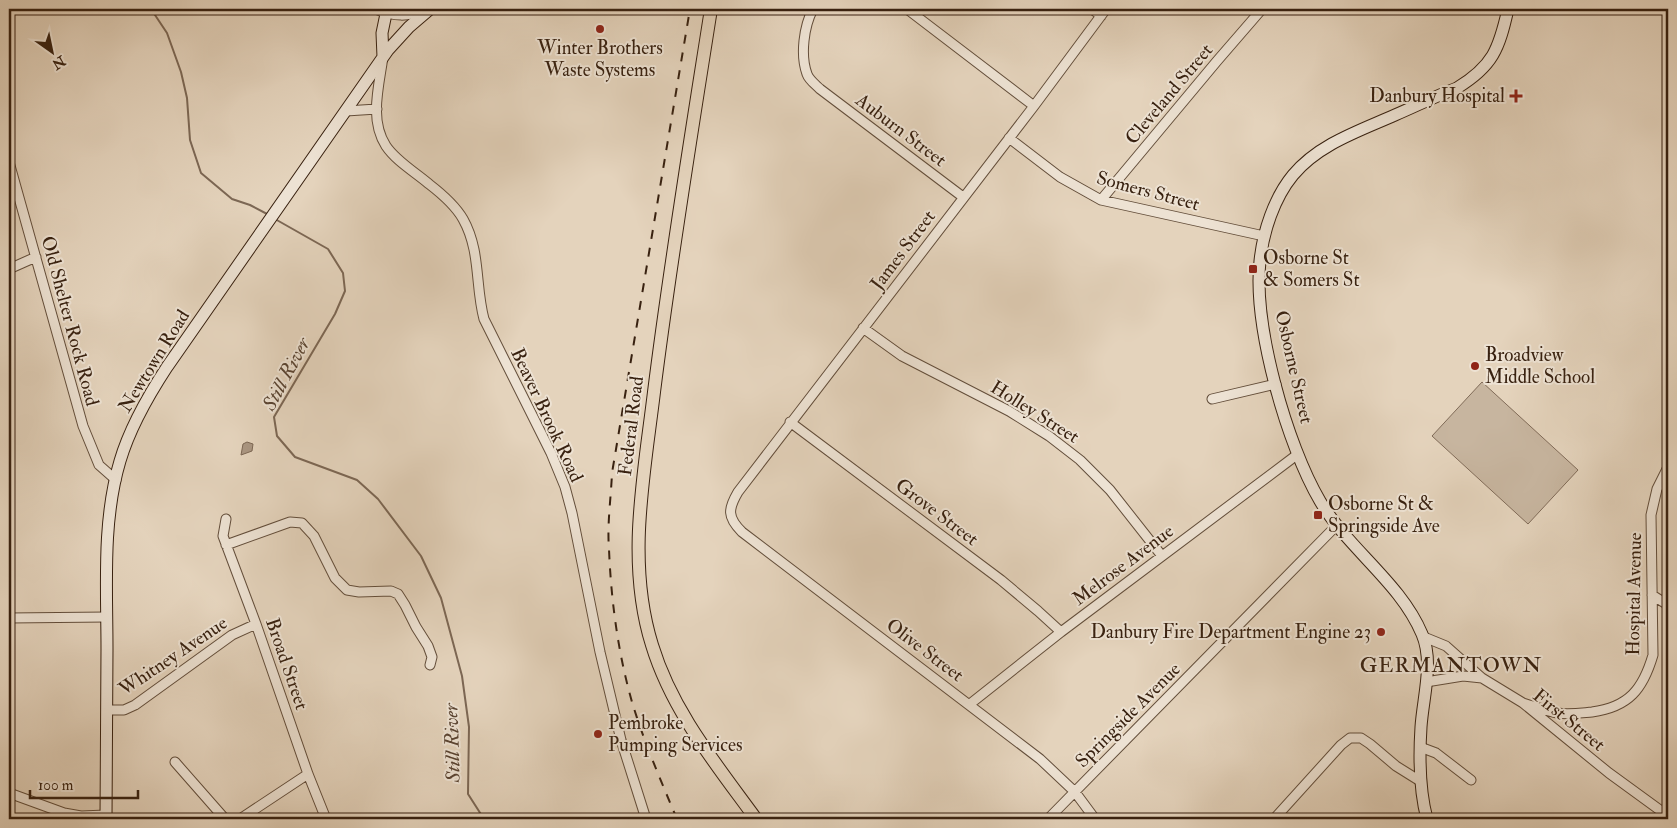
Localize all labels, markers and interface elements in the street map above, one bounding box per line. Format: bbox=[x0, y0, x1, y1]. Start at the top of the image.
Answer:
marker: Winter Brothers Waste Systems bbox=[594, 23, 606, 35]
north arrow bbox=[28, 28, 78, 78]
place label: Winter Brothers Waste Systems bbox=[536, 36, 663, 82]
street label: Cleveland Street bbox=[1120, 39, 1218, 149]
text: N bbox=[49, 51, 70, 73]
place label: Danbury Hospital bbox=[1369, 84, 1505, 109]
street label: Auburn Street bbox=[850, 87, 951, 172]
marker: Danbury Hospital bbox=[1509, 89, 1523, 103]
street label: Somers Street bbox=[1094, 166, 1202, 216]
street label: James Street bbox=[865, 205, 941, 296]
street label: Old Shelter Rock Road bbox=[36, 233, 104, 409]
place label: Osborne St & Somers St bbox=[1263, 246, 1360, 292]
marker: Osborne St & Somers St bbox=[1247, 263, 1259, 275]
street label: Newtown Road bbox=[113, 305, 195, 417]
street label: Osborne Street bbox=[1269, 308, 1319, 426]
water label: Still River bbox=[256, 332, 316, 416]
place label: Broadview Middle School bbox=[1485, 343, 1595, 389]
street label: Beaver Brook Road bbox=[505, 344, 589, 487]
marker: Broadview Middle School bbox=[1469, 360, 1481, 372]
street label: Federal Road bbox=[613, 374, 649, 477]
street label: Holley Street bbox=[986, 375, 1084, 449]
street label: Grove Street bbox=[891, 473, 983, 551]
place label: Osborne St & Springside Ave bbox=[1328, 492, 1440, 539]
marker: Osborne St & Springside Ave bbox=[1312, 509, 1324, 521]
street label: Melrose Avenue bbox=[1068, 519, 1178, 611]
street label: Hospital Avenue bbox=[1621, 532, 1648, 656]
street label: Whitney Avenue bbox=[113, 611, 232, 702]
street label: Olive Street bbox=[881, 613, 969, 687]
street label: Broad Street bbox=[260, 615, 314, 713]
place label: Danbury Fire Department Engine 23 bbox=[1091, 620, 1371, 645]
marker: Danbury Fire Department Engine 23 bbox=[1375, 626, 1387, 638]
district label: GERMANTOWN bbox=[1360, 652, 1542, 679]
street label: Springside Avenue bbox=[1070, 657, 1186, 773]
street label: First Street bbox=[1528, 683, 1610, 757]
water label: Still River bbox=[438, 702, 466, 784]
place label: Pembroke Pumping Services bbox=[608, 711, 742, 758]
marker: Pembroke Pumping Services bbox=[592, 728, 604, 740]
scale bar bbox=[30, 768, 138, 800]
text: 100 m bbox=[38, 776, 74, 795]

